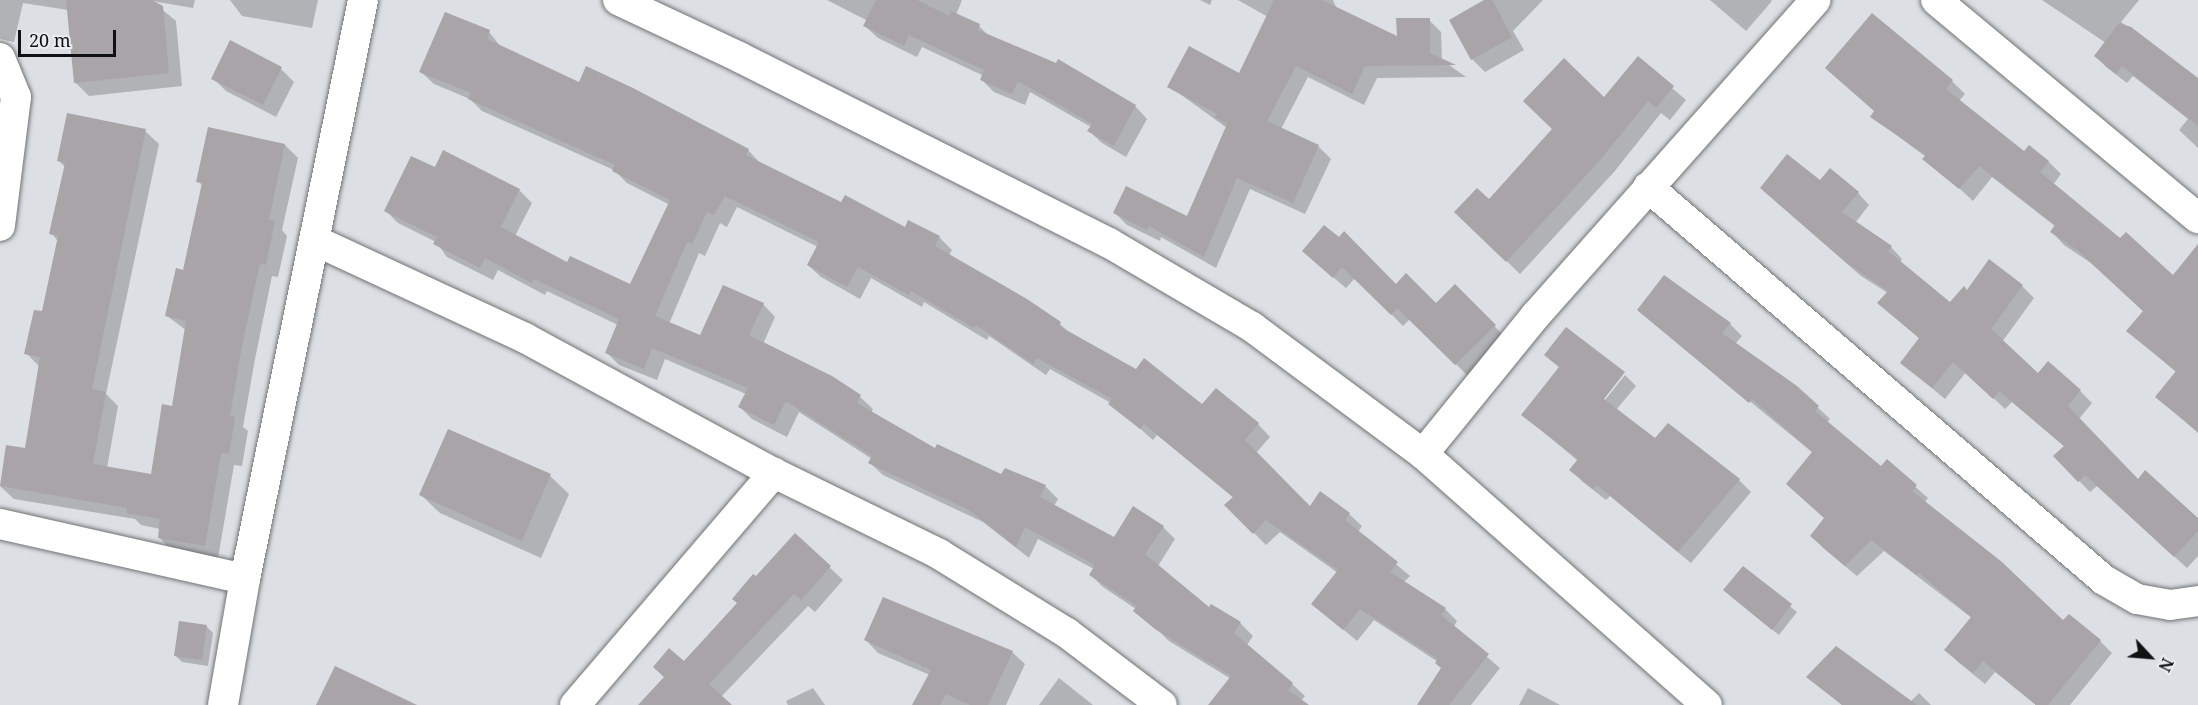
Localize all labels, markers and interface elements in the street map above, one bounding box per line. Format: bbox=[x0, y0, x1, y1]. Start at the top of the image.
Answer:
scale bar bbox=[21, 18, 118, 56]
text: 20 m bbox=[29, 28, 71, 52]
north arrow bbox=[2120, 627, 2180, 687]
text: N bbox=[2154, 654, 2179, 675]

